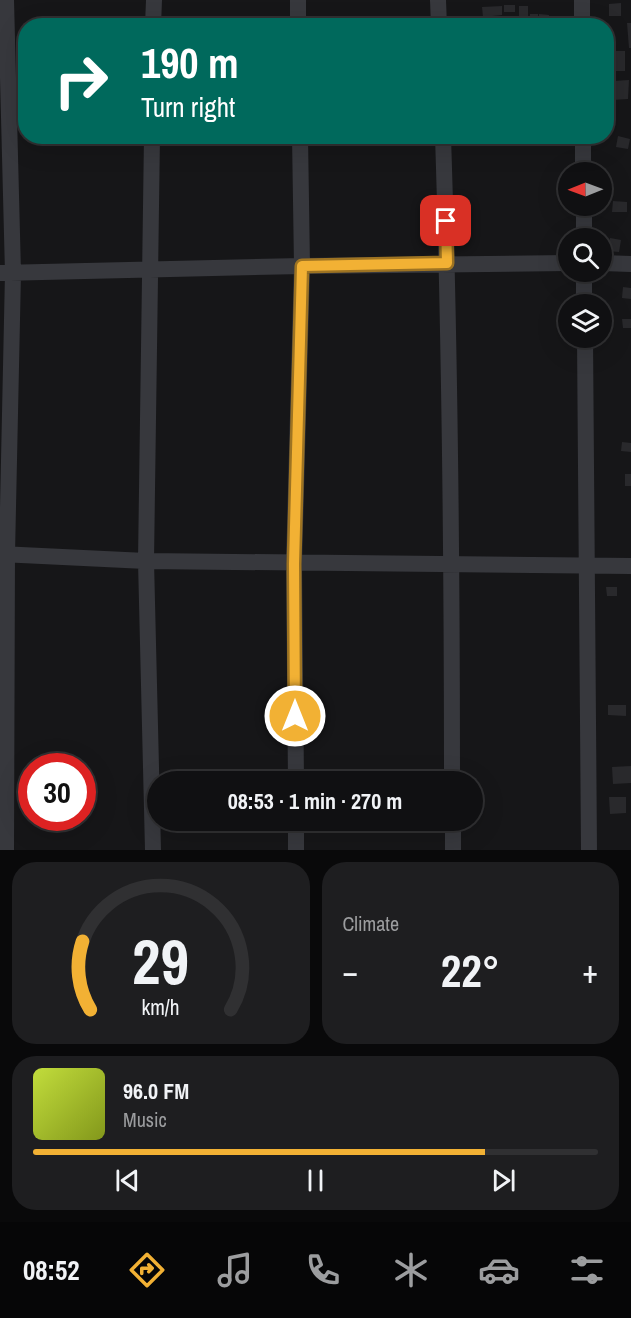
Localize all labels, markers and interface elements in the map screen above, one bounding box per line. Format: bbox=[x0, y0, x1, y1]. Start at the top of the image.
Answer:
text: 190 m bbox=[141, 35, 239, 91]
icon: right bbox=[42, 42, 120, 120]
text: Turn right bbox=[141, 89, 235, 125]
north arrow bbox=[558, 162, 612, 216]
map controls bbox=[558, 162, 612, 348]
pin bbox=[420, 195, 471, 246]
icon: arrive bbox=[429, 204, 462, 237]
button: search bbox=[558, 228, 612, 282]
button: layers bbox=[558, 294, 612, 348]
position arrow bbox=[263, 684, 327, 748]
speed limit sign: 30 bbox=[18, 753, 96, 831]
text: 08:53 · 1 min · 270 m bbox=[228, 786, 402, 816]
text: Climate bbox=[343, 910, 399, 937]
text: 29 bbox=[132, 919, 189, 1003]
text: 22° bbox=[441, 940, 500, 1001]
text: − bbox=[343, 949, 358, 993]
text: + bbox=[582, 949, 598, 993]
text: km/h bbox=[142, 993, 180, 1022]
text: 96.0 FM bbox=[123, 1076, 189, 1106]
text: Music bbox=[123, 1106, 167, 1133]
icon: previous bbox=[111, 1164, 144, 1197]
icon: pause bbox=[299, 1164, 332, 1197]
icon: next bbox=[487, 1164, 520, 1197]
icon: directions bbox=[126, 1249, 168, 1291]
icon: music bbox=[214, 1249, 256, 1291]
icon: phone bbox=[302, 1249, 344, 1291]
icon: climate bbox=[390, 1249, 432, 1291]
icon: car bbox=[478, 1249, 520, 1291]
icon: filters bbox=[566, 1249, 608, 1291]
text: 08:52 bbox=[23, 1252, 80, 1288]

